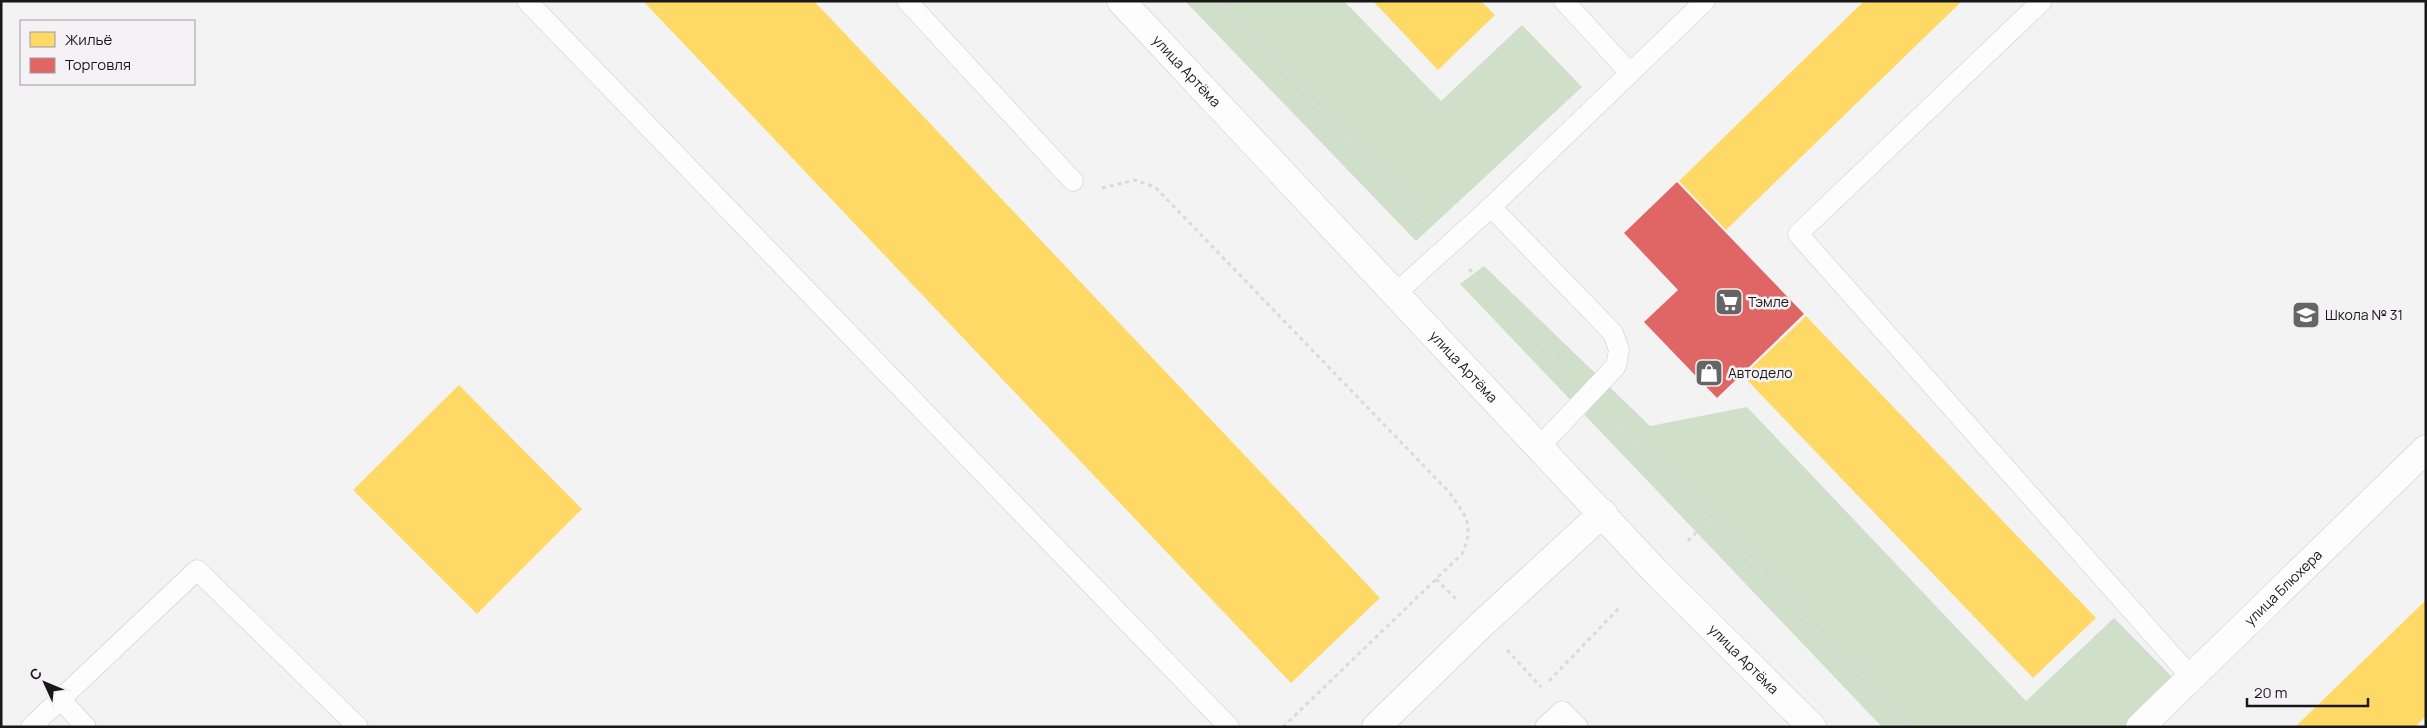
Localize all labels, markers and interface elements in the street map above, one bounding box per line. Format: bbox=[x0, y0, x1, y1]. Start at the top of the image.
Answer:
legend bbox=[20, 20, 195, 85]
text: Жильё bbox=[65, 29, 113, 50]
street label: улица Артёма bbox=[1149, 31, 1225, 111]
text: Торговля bbox=[65, 54, 131, 75]
supermarket icon: Тэмле bbox=[1714, 287, 1744, 317]
place label: Тэмле bbox=[1748, 292, 1789, 311]
school or university icon: Школа № 31 bbox=[2291, 300, 2321, 330]
place label: Школа № 31 bbox=[2325, 305, 2403, 324]
street label: улица Артёма bbox=[1425, 326, 1502, 406]
shop icon: Автодело bbox=[1694, 358, 1724, 388]
place label: Автодело bbox=[1728, 363, 1793, 382]
street label: улица Блюхера bbox=[2240, 545, 2326, 629]
street label: улица Артёма bbox=[1705, 620, 1783, 698]
north arrow bbox=[20, 658, 70, 708]
text: С bbox=[25, 663, 46, 684]
scale bar bbox=[2247, 676, 2368, 708]
text: 20 m bbox=[2254, 682, 2287, 703]

